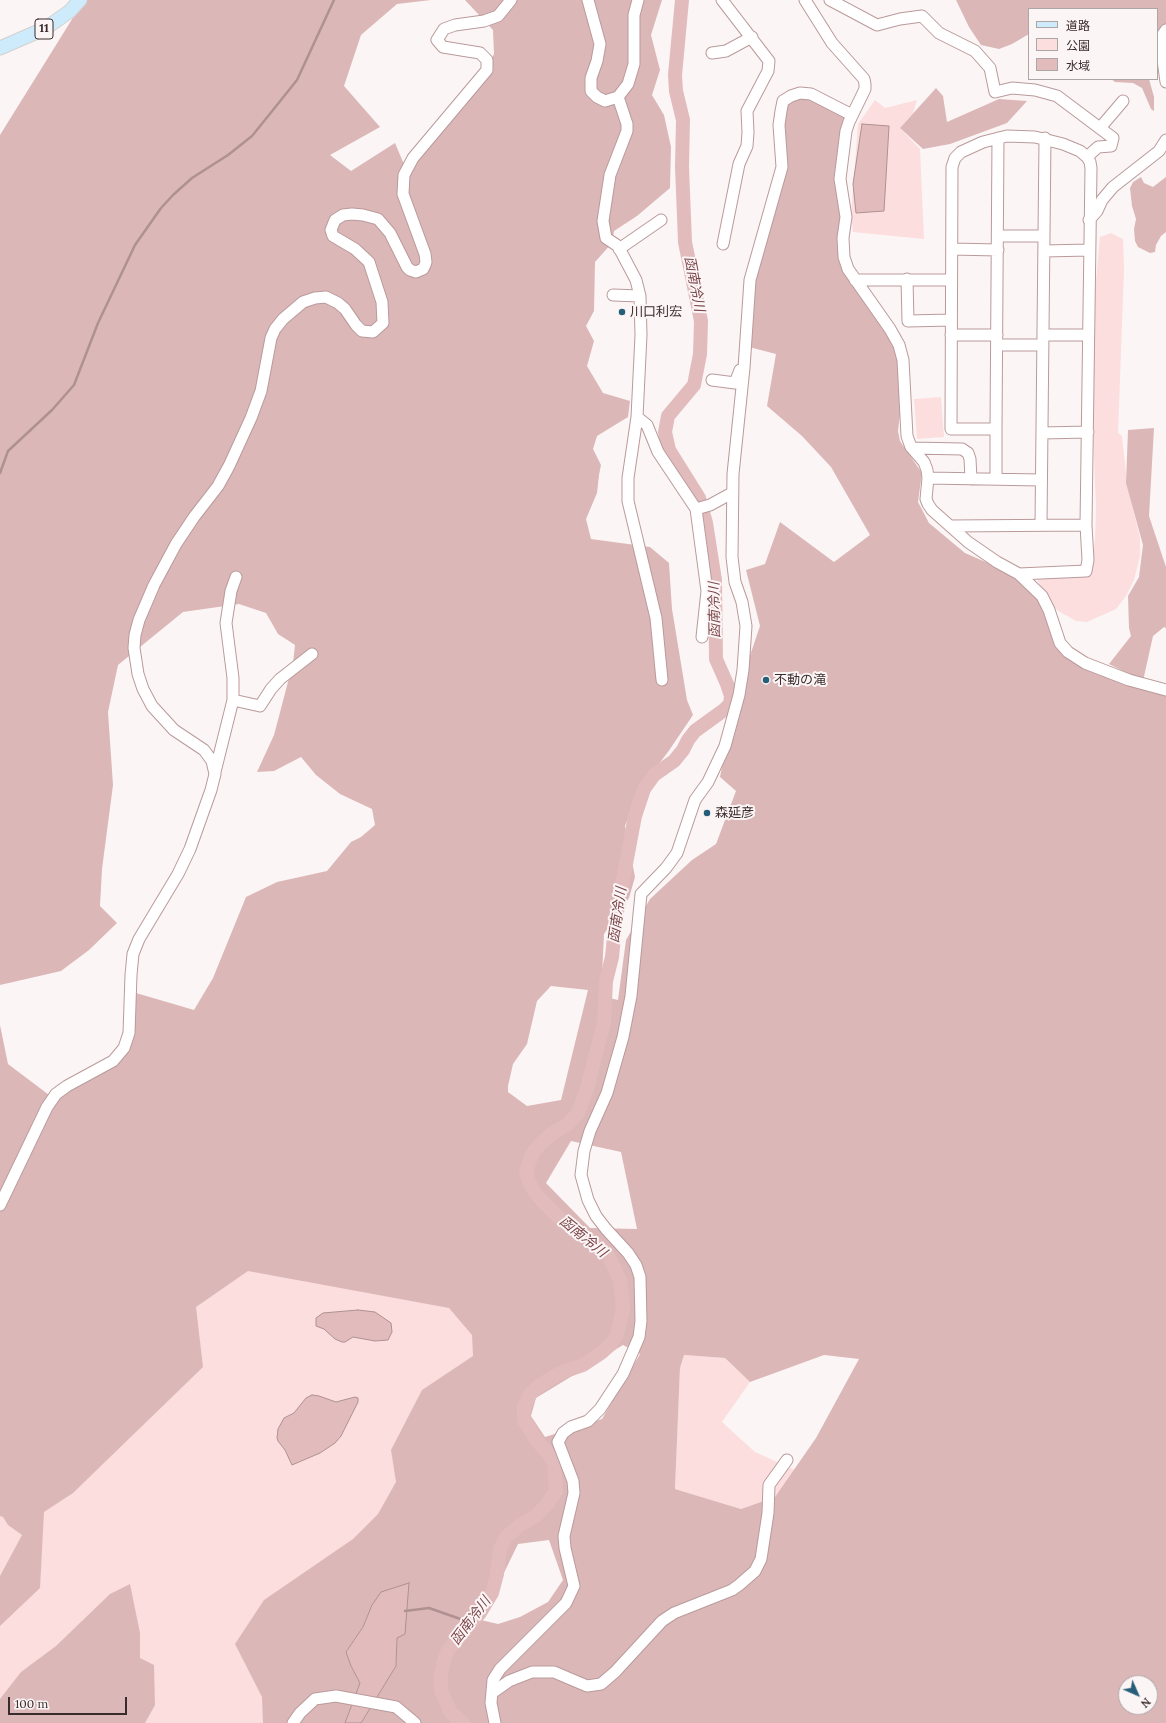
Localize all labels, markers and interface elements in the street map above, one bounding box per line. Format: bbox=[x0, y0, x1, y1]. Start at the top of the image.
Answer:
legend bbox=[1028, 8, 1158, 80]
text: 道路 bbox=[1066, 18, 1090, 33]
road number: 11 bbox=[35, 19, 53, 39]
text: 公園 bbox=[1066, 38, 1090, 53]
text: 水域 bbox=[1066, 58, 1090, 73]
water label: 函南冷川 bbox=[680, 255, 708, 313]
place label: 川口利宏 bbox=[630, 304, 682, 320]
marker: 川口利宏 bbox=[617, 307, 627, 317]
water label: 函南冷川 bbox=[706, 582, 724, 638]
place label: 不動の滝 bbox=[774, 672, 826, 688]
marker: 不動の滝 bbox=[761, 675, 771, 685]
place label: 森延彦 bbox=[715, 805, 754, 821]
marker: 森延彦 bbox=[702, 808, 712, 818]
water label: 函南冷川 bbox=[606, 886, 630, 944]
water label: 函南冷川 bbox=[556, 1213, 610, 1261]
water label: 函南冷川 bbox=[447, 1594, 495, 1648]
north arrow bbox=[1118, 1675, 1158, 1715]
scale bar bbox=[10, 1689, 129, 1715]
text: N bbox=[1138, 1695, 1154, 1711]
text: 100 m bbox=[15, 1696, 48, 1711]

